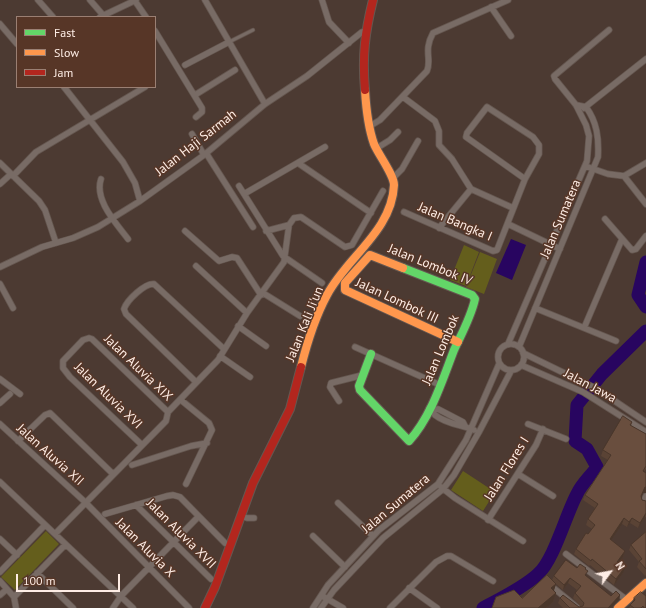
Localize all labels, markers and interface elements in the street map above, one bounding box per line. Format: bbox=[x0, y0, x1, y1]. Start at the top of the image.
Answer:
legend bbox=[16, 16, 156, 88]
text: Fast bbox=[54, 25, 75, 40]
text: Slow bbox=[54, 45, 79, 60]
text: Jam bbox=[54, 65, 73, 80]
street label: Jalan Haji Sarmah bbox=[152, 107, 240, 179]
street label: Jalan Sumatera bbox=[537, 177, 585, 261]
street label: Jalan Bangka I bbox=[416, 199, 494, 245]
street label: Jalan Lombok IV bbox=[386, 241, 474, 289]
street label: Jalan Lombok III bbox=[353, 275, 441, 327]
street label: Jalan Kali Ji'un bbox=[283, 284, 327, 364]
street label: Jalan Lombok bbox=[419, 313, 463, 387]
street label: Jalan Aluvia XIX bbox=[101, 331, 175, 405]
street label: Jalan Aluvia XVI bbox=[71, 360, 145, 432]
street label: Jalan Jawa bbox=[561, 366, 619, 406]
street label: Jalan Aluvia XII bbox=[13, 421, 87, 489]
street label: Jalan Flores I bbox=[481, 434, 533, 504]
street label: Jalan Sumatera bbox=[359, 471, 433, 537]
street label: Jalan Aluvia XVII bbox=[143, 496, 219, 572]
street label: Jalan Aluvia X bbox=[112, 515, 178, 581]
north arrow bbox=[590, 552, 630, 592]
text: N bbox=[612, 559, 628, 572]
scale bar bbox=[18, 566, 122, 592]
text: 100 m bbox=[23, 573, 56, 588]

